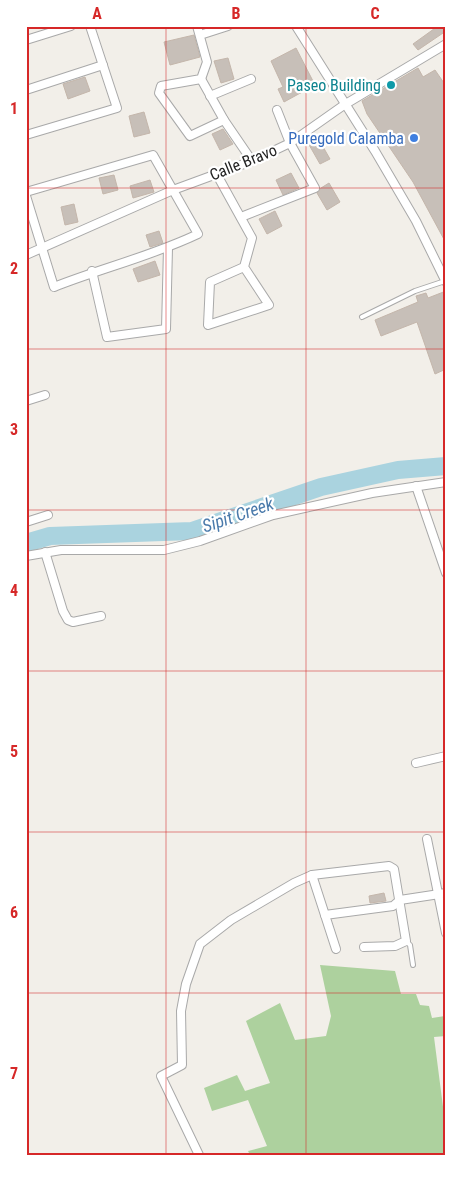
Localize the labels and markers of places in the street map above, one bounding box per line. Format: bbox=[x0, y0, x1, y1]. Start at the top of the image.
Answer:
place label: Paseo Building bbox=[287, 76, 381, 95]
marker: Paseo Building bbox=[385, 79, 397, 91]
place label: Puregold Calamba bbox=[288, 129, 404, 148]
marker: Puregold Calamba bbox=[408, 132, 420, 144]

